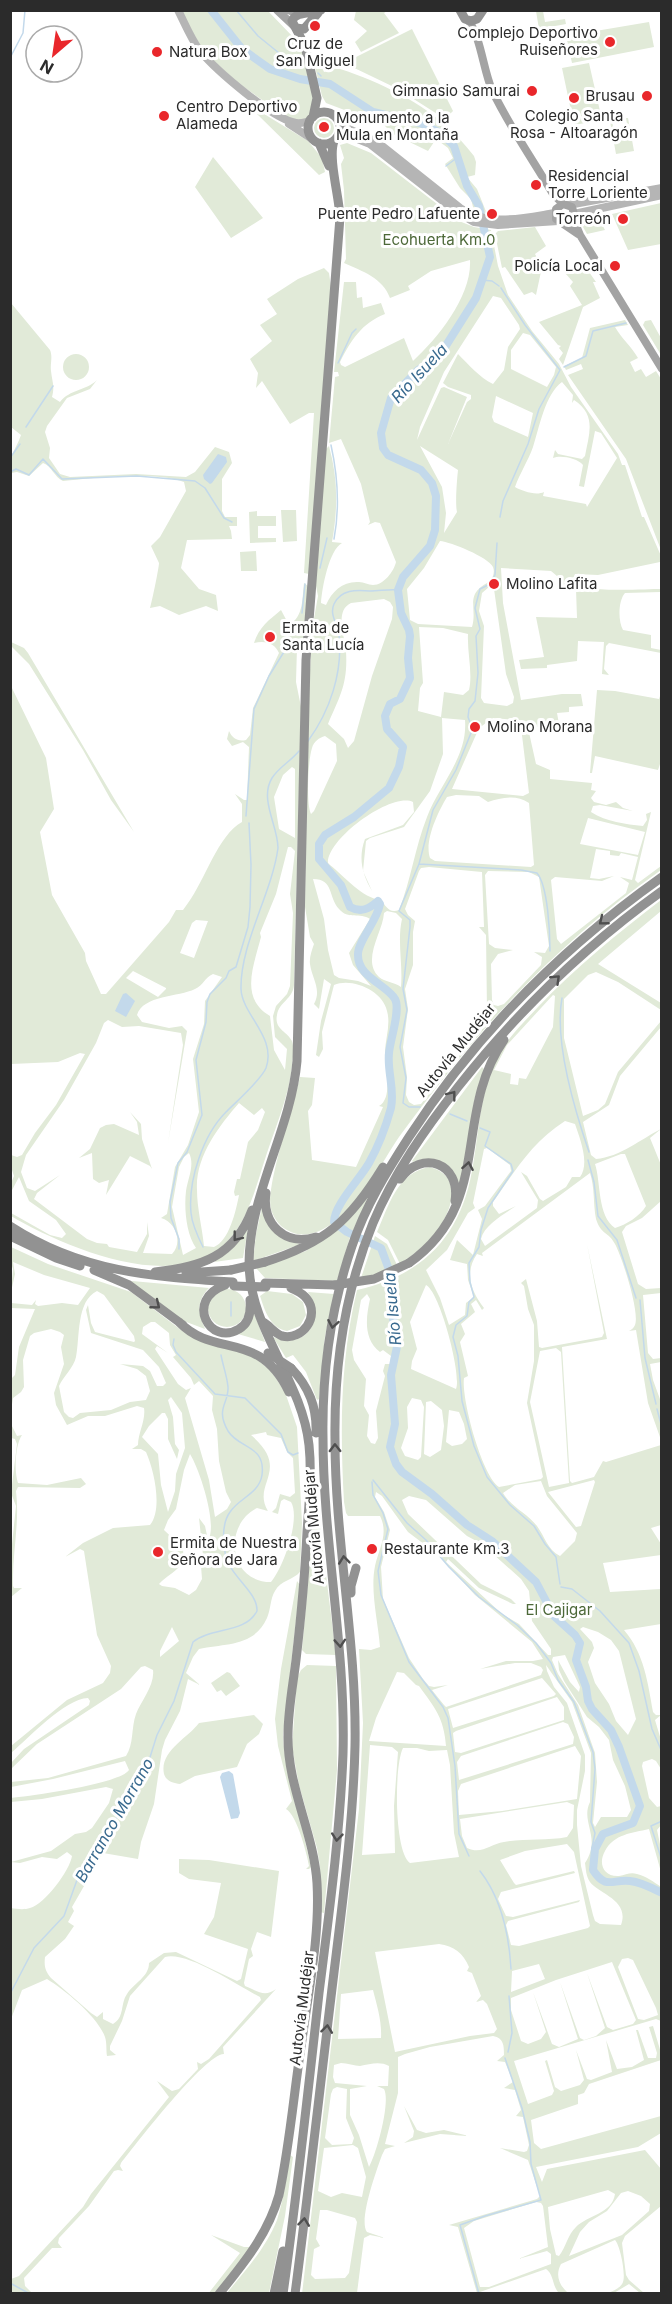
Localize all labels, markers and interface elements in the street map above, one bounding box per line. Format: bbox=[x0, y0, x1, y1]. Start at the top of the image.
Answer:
marker: Cruz de San Miguel bbox=[308, 19, 322, 33]
place label: Complejo Deportivo Ruiseñores bbox=[457, 23, 598, 59]
north arrow bbox=[24, 24, 84, 84]
place label: Cruz de San Miguel bbox=[276, 34, 354, 70]
marker: Complejo Deportivo Ruiseñores bbox=[603, 35, 617, 49]
place label: Natura Box bbox=[169, 42, 247, 61]
marker: Natura Box bbox=[150, 45, 164, 59]
text: N bbox=[37, 55, 57, 79]
place label: Gimnasio Samurai bbox=[392, 81, 520, 100]
marker: Gimnasio Samurai bbox=[525, 84, 539, 98]
place label: Brusau bbox=[585, 86, 635, 105]
marker: Brusau bbox=[640, 89, 654, 103]
marker: Colegio Santa Rosa - Altoaragón bbox=[567, 91, 581, 105]
place label: Centro Deportivo Alameda bbox=[176, 97, 297, 133]
place label: Colegio Santa Rosa - Altoaragón bbox=[510, 106, 638, 142]
place label: Monumento a la Mula en Montaña bbox=[336, 108, 459, 144]
marker: Centro Deportivo Alameda bbox=[157, 109, 171, 123]
marker: Monumento a la Mula en Montaña bbox=[317, 120, 331, 134]
place label: Residencial Torre Loriente bbox=[548, 166, 648, 202]
marker: Residencial Torre Loriente bbox=[529, 178, 543, 192]
place label: Puente Pedro Lafuente bbox=[318, 204, 480, 223]
marker: Puente Pedro Lafuente bbox=[485, 207, 499, 221]
place label: Torreón bbox=[556, 209, 611, 228]
marker: Torreón bbox=[616, 212, 630, 226]
park label: Ecohuerta Km.0 bbox=[382, 230, 496, 249]
place label: Policía Local bbox=[514, 256, 603, 275]
marker: Policía Local bbox=[608, 259, 622, 273]
water label: Río Isuela bbox=[387, 339, 451, 407]
place label: Molino Lafita bbox=[506, 574, 597, 593]
marker: Molino Lafita bbox=[487, 577, 501, 591]
place label: Ermita de Santa Lucía bbox=[282, 618, 365, 654]
marker: Ermita de Santa Lucía bbox=[263, 630, 277, 644]
place label: Molino Morana bbox=[487, 717, 593, 736]
marker: Molino Morana bbox=[468, 720, 482, 734]
one-way arrow bbox=[598, 914, 609, 925]
one-way arrow bbox=[548, 975, 559, 986]
street label: Autovía Mudéjar bbox=[412, 999, 500, 1101]
one-way arrow bbox=[444, 1091, 455, 1102]
one-way arrow bbox=[461, 1161, 474, 1171]
one-way arrow bbox=[233, 1230, 244, 1241]
water label: Río Isuela bbox=[379, 1271, 405, 1346]
one-way arrow bbox=[149, 1297, 160, 1308]
one-way arrow bbox=[327, 1319, 339, 1329]
one-way arrow bbox=[329, 1443, 341, 1452]
street label: Autovía Mudéjar bbox=[299, 1468, 328, 1585]
place label: Ermita de Nuestra Señora de Jara bbox=[170, 1533, 297, 1569]
place label: Restaurante Km.3 bbox=[384, 1539, 509, 1558]
marker: Restaurante Km.3 bbox=[365, 1542, 379, 1556]
marker: Ermita de Nuestra Señora de Jara bbox=[151, 1545, 165, 1559]
one-way arrow bbox=[338, 1556, 351, 1565]
park label: El Cajigar bbox=[526, 1600, 593, 1619]
one-way arrow bbox=[333, 1638, 346, 1647]
water label: Barranco Morrano bbox=[70, 1754, 158, 1886]
one-way arrow bbox=[331, 1833, 344, 1842]
street label: Autovía Mudéjar bbox=[285, 1949, 318, 2066]
one-way arrow bbox=[320, 2024, 333, 2033]
one-way arrow bbox=[297, 2218, 310, 2227]

